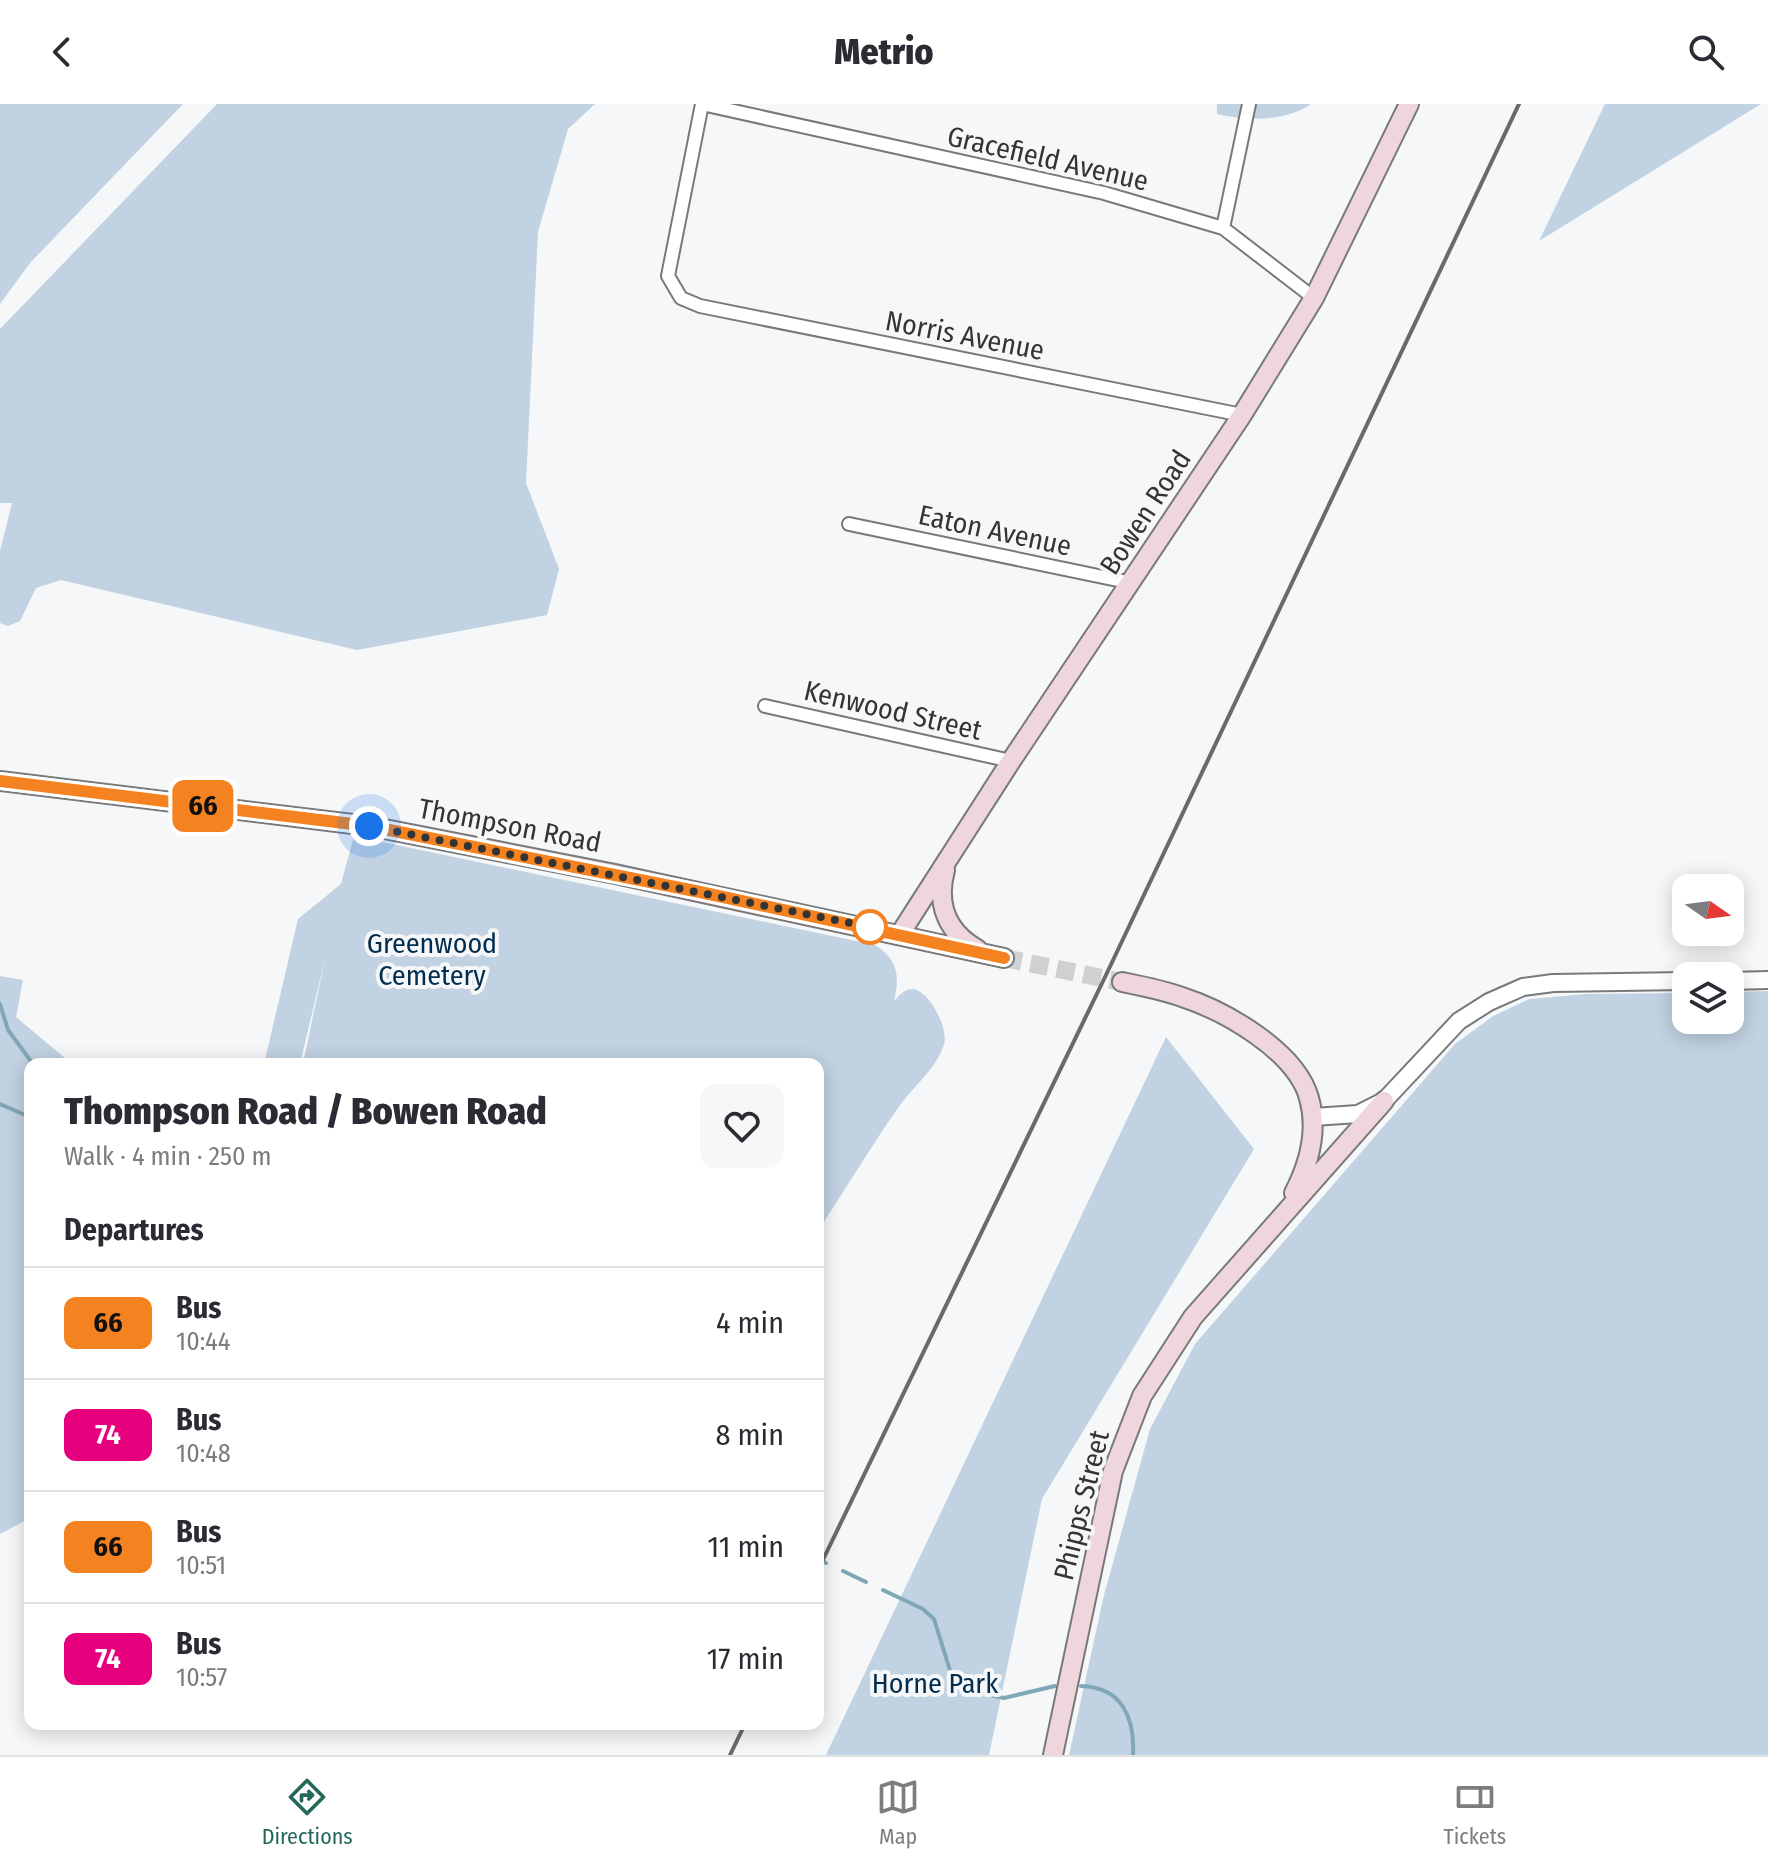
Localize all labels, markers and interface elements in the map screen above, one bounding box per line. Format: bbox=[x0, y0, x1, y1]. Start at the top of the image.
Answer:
icon: back bbox=[40, 30, 84, 74]
text: Metrio bbox=[834, 30, 934, 74]
icon: search bbox=[1684, 30, 1728, 74]
street label: Gracefield Avenue bbox=[944, 119, 1152, 198]
street label: Norris Avenue bbox=[883, 304, 1047, 367]
street label: Bowen Road bbox=[1093, 444, 1198, 581]
street label: Eaton Avenue bbox=[915, 498, 1074, 563]
street label: Kenwood Street bbox=[801, 674, 986, 747]
line badge: 66 bbox=[167, 780, 239, 832]
text: 66 bbox=[188, 789, 218, 822]
street label: Thompson Road bbox=[416, 792, 604, 859]
your location bbox=[349, 806, 389, 846]
north arrow bbox=[1672, 874, 1744, 946]
map controls bbox=[1672, 874, 1744, 1034]
unlabelled marker bbox=[853, 910, 887, 944]
park label: Greenwood Cemetery bbox=[367, 927, 497, 992]
button: layers bbox=[1672, 962, 1744, 1034]
button: heart bbox=[700, 1084, 784, 1168]
text: Thompson Road / Bowen Road bbox=[64, 1088, 547, 1134]
text: Walk · 4 min · 250 m bbox=[64, 1141, 272, 1172]
text: Departures bbox=[64, 1212, 204, 1248]
text: Bus bbox=[176, 1290, 221, 1326]
text: 4 min bbox=[716, 1305, 784, 1341]
text: 66 bbox=[93, 1306, 123, 1339]
text: 10:44 bbox=[176, 1326, 230, 1357]
text: Bus bbox=[176, 1402, 221, 1438]
text: 8 min bbox=[716, 1417, 784, 1453]
text: 74 bbox=[95, 1418, 121, 1451]
street label: Phipps Street bbox=[1047, 1426, 1116, 1583]
text: 10:48 bbox=[176, 1438, 231, 1469]
text: Bus bbox=[176, 1514, 221, 1550]
text: 11 min bbox=[708, 1529, 784, 1565]
text: 66 bbox=[93, 1530, 123, 1563]
text: 10:51 bbox=[176, 1550, 226, 1581]
text: Bus bbox=[176, 1626, 221, 1662]
text: 17 min bbox=[707, 1641, 784, 1677]
text: 74 bbox=[95, 1642, 121, 1675]
text: 10:57 bbox=[176, 1662, 227, 1693]
park label: Horne Park bbox=[872, 1667, 999, 1700]
tab: Directions bbox=[262, 1775, 353, 1850]
tab: Map bbox=[876, 1775, 920, 1850]
tab: Tickets bbox=[1444, 1775, 1506, 1850]

